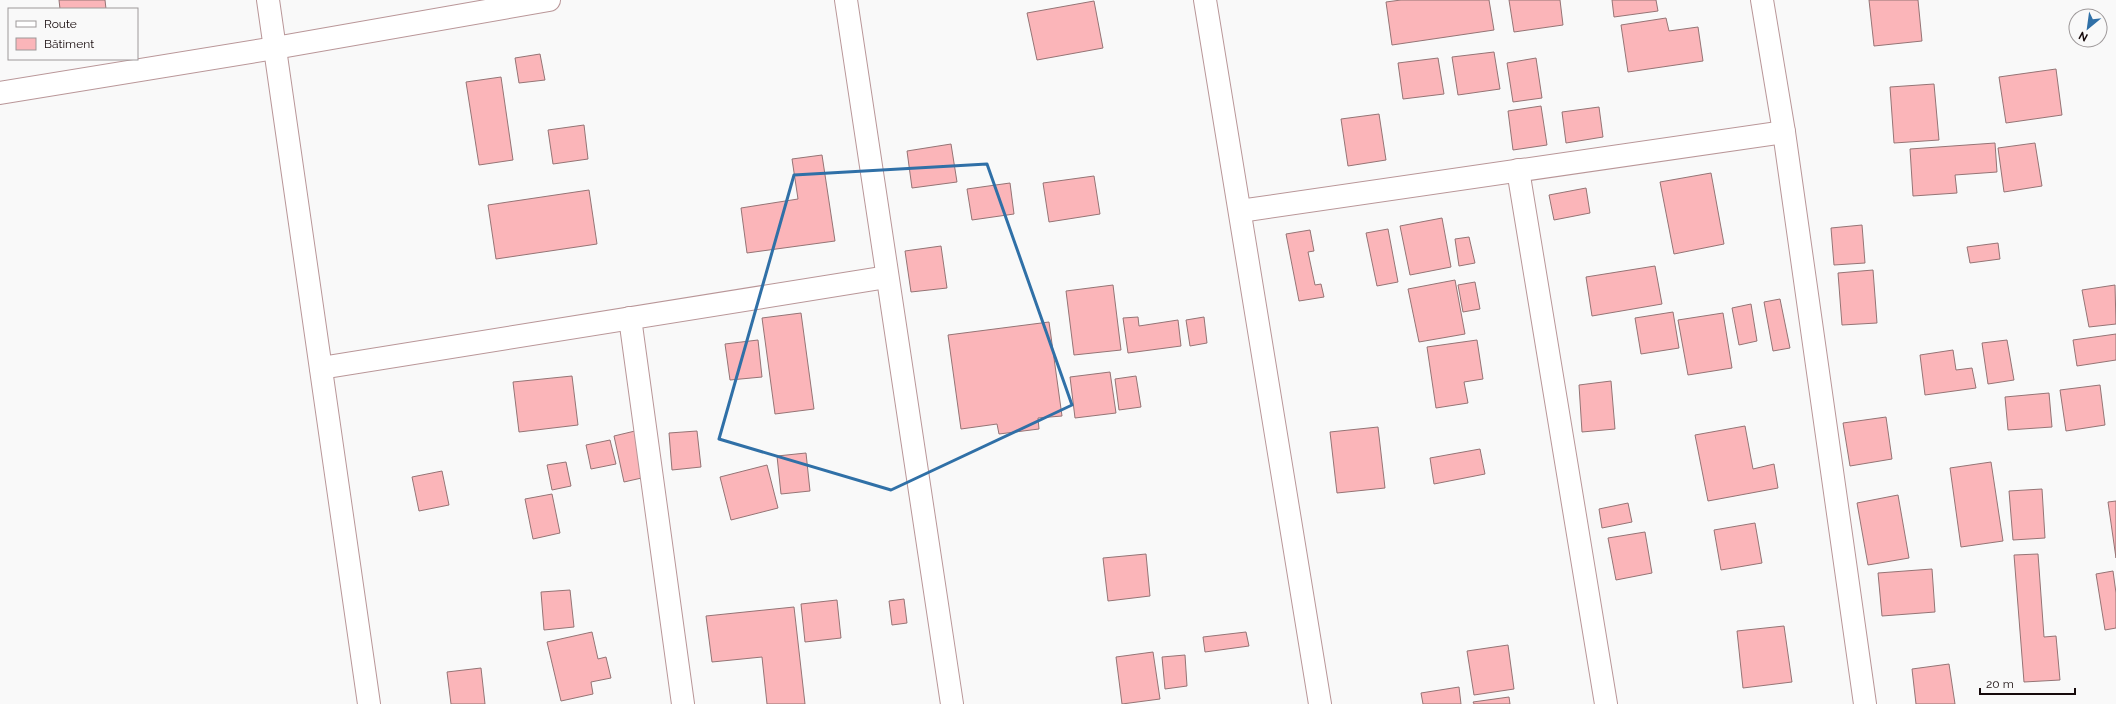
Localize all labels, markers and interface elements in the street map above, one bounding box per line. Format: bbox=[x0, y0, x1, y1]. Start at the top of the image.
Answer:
legend bbox=[8, 8, 138, 60]
north arrow bbox=[2068, 8, 2108, 48]
text: Route bbox=[44, 17, 77, 31]
text: N bbox=[2077, 29, 2090, 44]
text: Bâtiment bbox=[44, 37, 94, 51]
scale bar bbox=[1980, 670, 2075, 696]
text: 20 m bbox=[1986, 677, 2014, 691]

